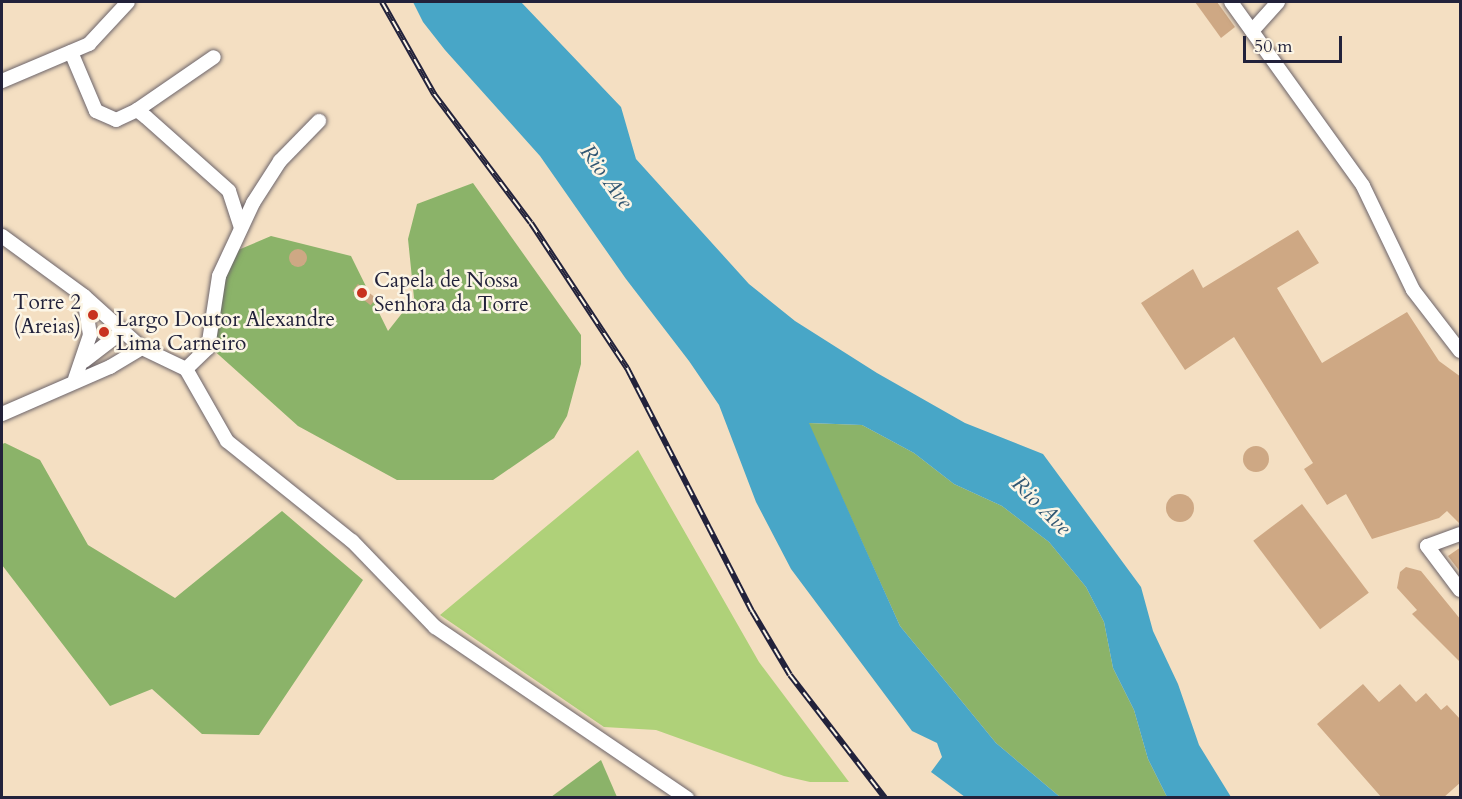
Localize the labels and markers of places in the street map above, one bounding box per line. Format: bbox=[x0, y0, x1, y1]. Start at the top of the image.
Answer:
place label: Capela de Nossa Senhora da Torre bbox=[374, 268, 529, 318]
marker: Capela de Nossa Senhora da Torre bbox=[355, 286, 369, 300]
place label: Torre 2 (Areias) bbox=[13, 290, 81, 340]
place label: Largo Doutor Alexandre Lima Carneiro bbox=[116, 307, 335, 357]
marker: Torre 2 (Areias) bbox=[86, 308, 100, 322]
marker: Largo Doutor Alexandre Lima Carneiro bbox=[97, 325, 111, 339]

